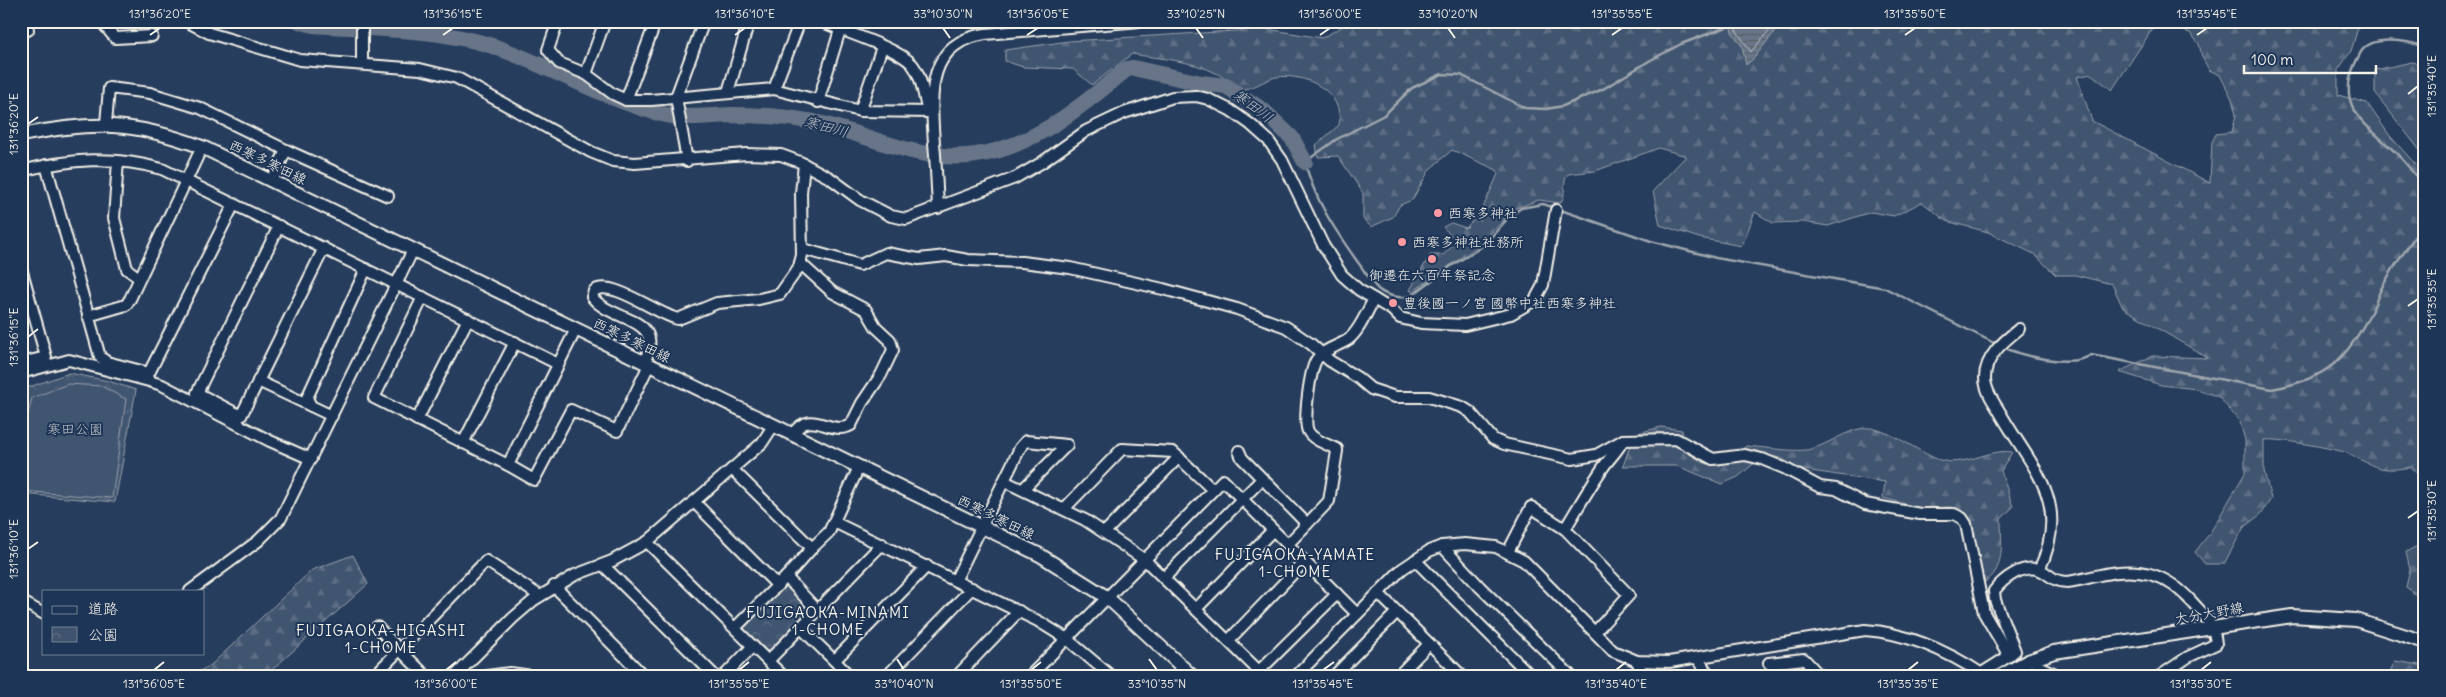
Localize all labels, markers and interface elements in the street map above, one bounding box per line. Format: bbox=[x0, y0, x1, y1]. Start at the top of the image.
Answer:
text: 131°36'20"E bbox=[129, 6, 191, 21]
text: 131°36'15"E bbox=[423, 6, 483, 21]
text: 131°36'10"E bbox=[715, 6, 775, 21]
text: 33°10'30"N bbox=[913, 6, 973, 21]
text: 131°36'05"E bbox=[1007, 6, 1069, 21]
text: 33°10'25"N bbox=[1167, 6, 1225, 21]
text: 131°36'00"E bbox=[1298, 6, 1362, 21]
text: 33°10'20"N bbox=[1418, 6, 1478, 21]
text: 131°35'55"E bbox=[1591, 6, 1653, 21]
text: 131°35'50"E bbox=[1884, 6, 1946, 21]
text: 131°35'45"E bbox=[2177, 6, 2237, 21]
scale bar bbox=[2244, 42, 2376, 74]
text: 100 m bbox=[2251, 50, 2293, 69]
text: 131°35'40"E bbox=[2424, 55, 2439, 117]
water label: 寒田川 bbox=[1230, 84, 1277, 127]
text: 131°36'20"E bbox=[6, 93, 21, 155]
water label: 寒田川 bbox=[802, 112, 850, 142]
street label: 西寒多寒田線 bbox=[226, 135, 310, 189]
place label: 西寒多神社 bbox=[1448, 204, 1518, 222]
marker: 西寒多神社 bbox=[1432, 207, 1444, 219]
place label: 西寒多神社社務所 bbox=[1412, 233, 1524, 251]
marker: 西寒多神社社務所 bbox=[1396, 236, 1408, 248]
marker: 御遷在六百年祭記念 bbox=[1426, 253, 1438, 265]
place label: 御遷在六百年祭記念 bbox=[1369, 266, 1495, 284]
text: 131°35'35"E bbox=[2424, 268, 2439, 330]
place label: 豊後國一ノ宮 國幣中社西寒多神社 bbox=[1403, 294, 1616, 312]
marker: 豊後國一ノ宮 國幣中社西寒多神社 bbox=[1387, 297, 1399, 309]
text: 131°36'15"E bbox=[6, 307, 21, 367]
street label: 西寒多寒田線 bbox=[590, 313, 674, 367]
park label: 寒田公園 bbox=[47, 420, 103, 438]
text: 131°35'30"E bbox=[2424, 480, 2439, 542]
street label: 西寒多寒田線 bbox=[954, 490, 1038, 544]
text: 131°36'10"E bbox=[6, 519, 21, 579]
district label: FUJIGAOKA-YAMATE 1-CHOME bbox=[1215, 545, 1375, 581]
legend bbox=[42, 590, 205, 654]
street label: 大分大野線 bbox=[2173, 598, 2245, 628]
text: 道路 bbox=[88, 599, 118, 618]
district label: FUJIGAOKA-MINAMI 1-CHOME bbox=[746, 603, 910, 639]
district label: FUJIGAOKA-HIGASHI 1-CHOME bbox=[296, 621, 466, 657]
text: 公園 bbox=[88, 625, 118, 644]
text: 131°36'05"E bbox=[123, 676, 185, 691]
text: 131°36'00"E bbox=[414, 676, 478, 691]
text: 131°35'55"E bbox=[708, 676, 770, 691]
text: 33°10'40"N bbox=[874, 676, 934, 691]
text: 131°35'50"E bbox=[1000, 676, 1062, 691]
text: 33°10'35"N bbox=[1128, 676, 1186, 691]
text: 131°35'45"E bbox=[1293, 676, 1353, 691]
text: 131°35'40"E bbox=[1585, 676, 1647, 691]
text: 131°35'35"E bbox=[1877, 676, 1939, 691]
text: 131°35'30"E bbox=[2170, 676, 2232, 691]

